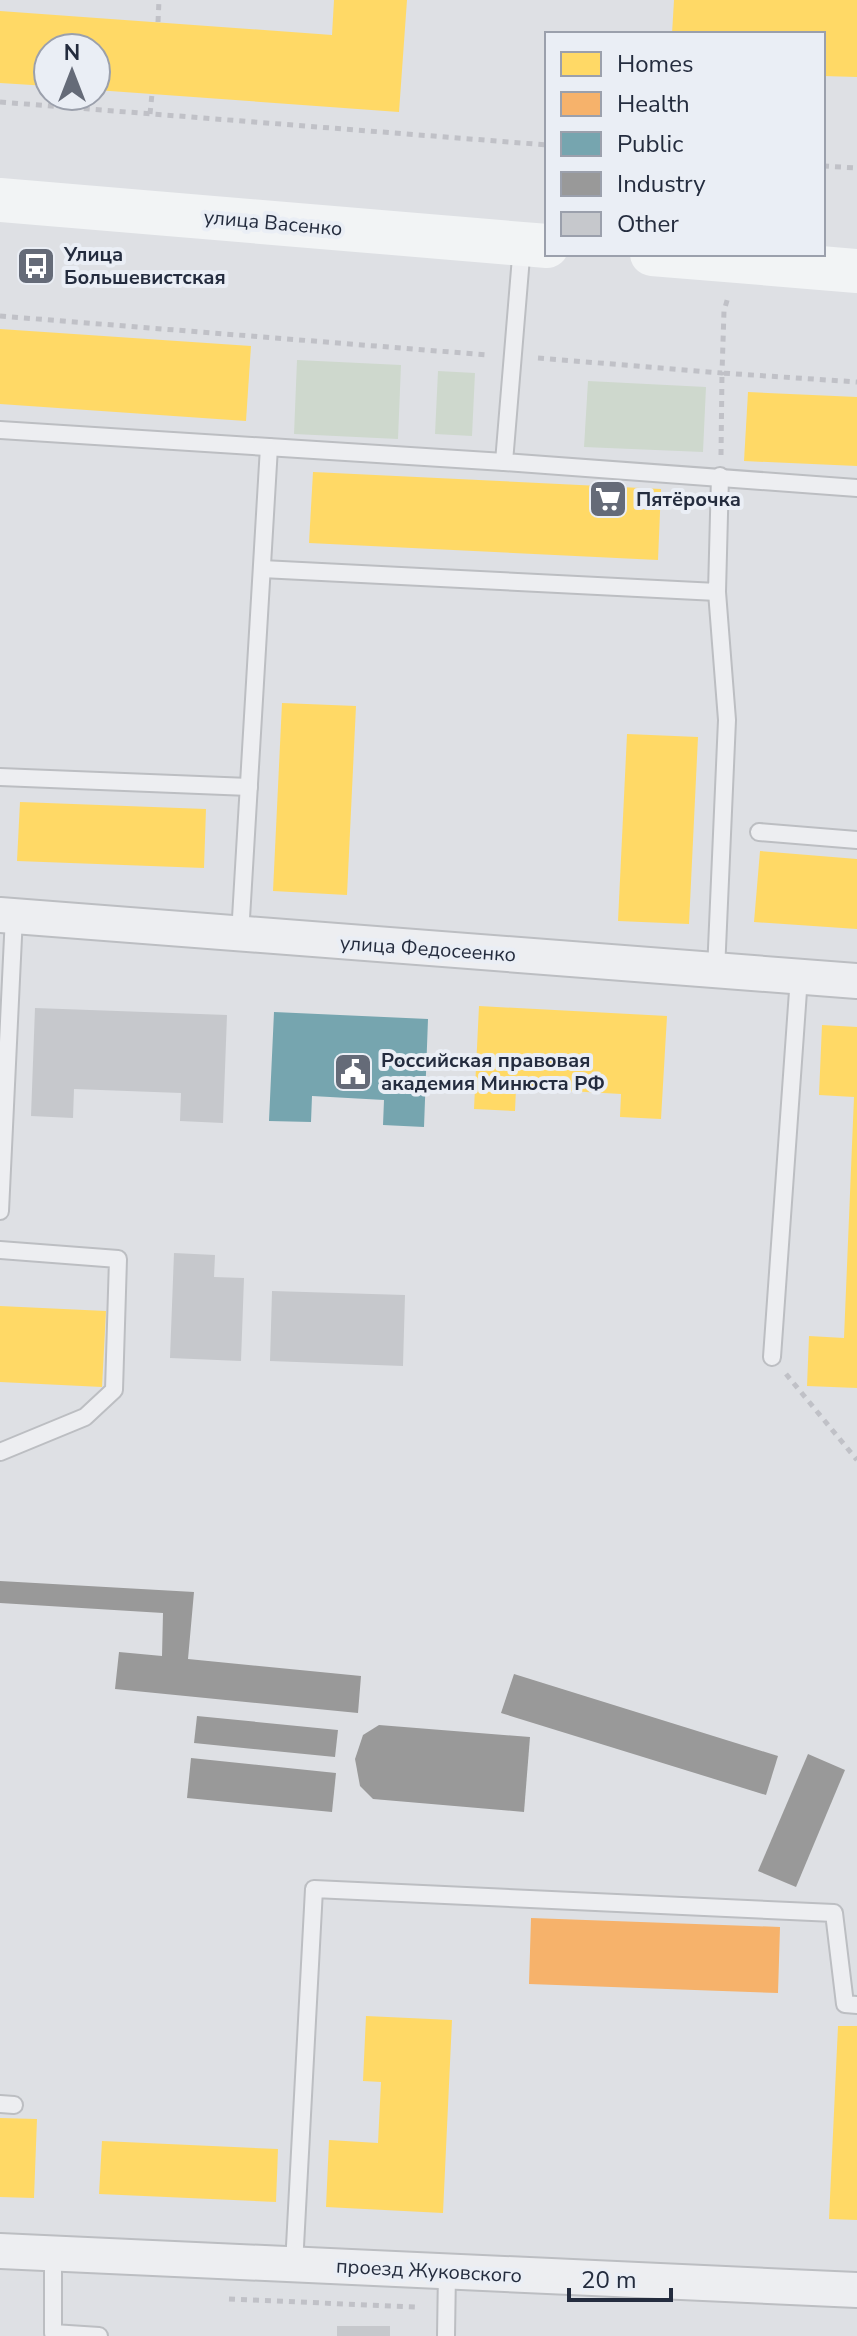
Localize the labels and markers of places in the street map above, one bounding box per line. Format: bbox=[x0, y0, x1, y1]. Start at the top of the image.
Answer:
place label: Улица Большевистская bbox=[63, 241, 226, 291]
bus stop icon: Улица Большевистская bbox=[15, 245, 57, 287]
supermarket icon: Пятёрочка bbox=[587, 478, 629, 520]
place label: Пятёрочка bbox=[636, 486, 741, 513]
place label: Российская правовая академия Минюста РФ bbox=[381, 1047, 605, 1097]
public building icon: Российская правовая академия Минюста РФ bbox=[332, 1051, 374, 1093]

